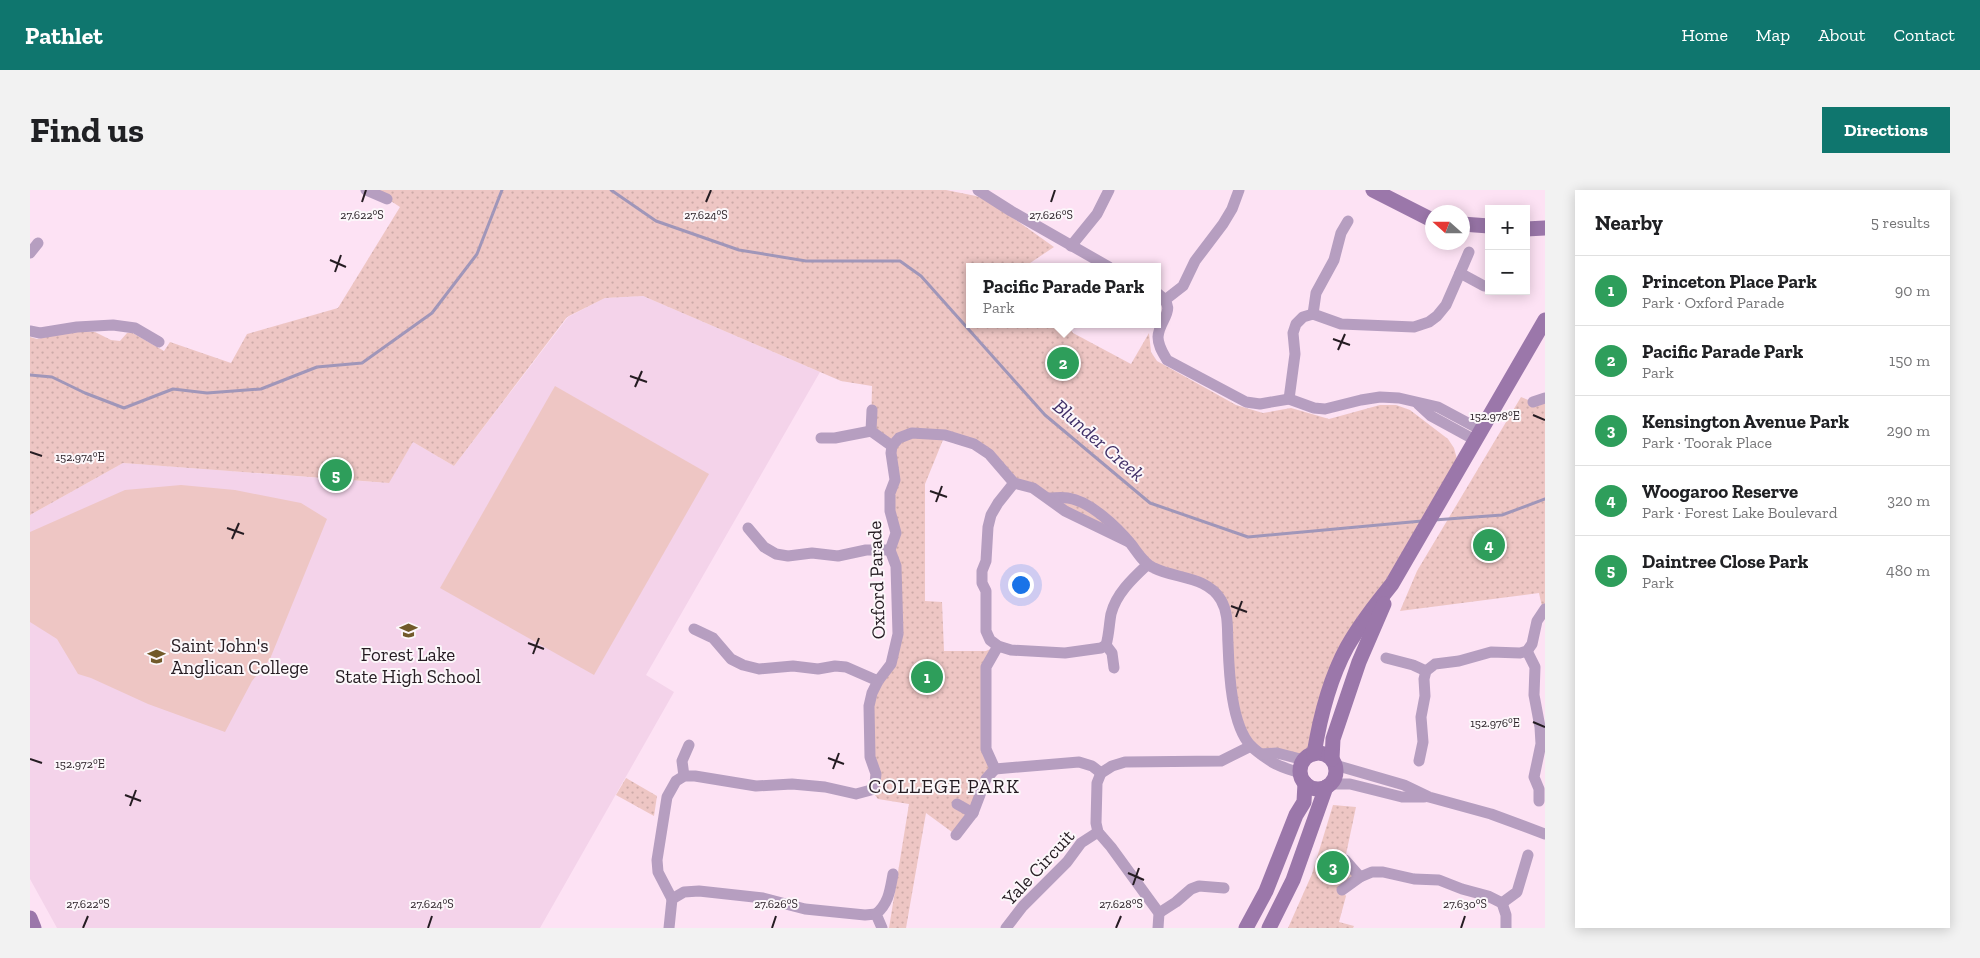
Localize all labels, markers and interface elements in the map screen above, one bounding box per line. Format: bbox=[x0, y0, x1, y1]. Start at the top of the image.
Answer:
text: Pathlet bbox=[25, 21, 103, 50]
text: Home bbox=[1681, 24, 1728, 46]
text: Map bbox=[1756, 24, 1790, 46]
text: About bbox=[1818, 24, 1865, 46]
text: Contact bbox=[1893, 24, 1955, 46]
button: Directions bbox=[1822, 107, 1950, 153]
text: Find us bbox=[30, 109, 144, 151]
north arrow bbox=[1425, 205, 1470, 250]
map controls bbox=[1485, 205, 1530, 295]
button: + bbox=[1485, 205, 1530, 250]
text: 27.622°S bbox=[340, 208, 384, 222]
text: 27.624°S bbox=[684, 208, 728, 222]
text: 27.626°S bbox=[1029, 208, 1073, 222]
text: Nearby bbox=[1595, 210, 1663, 235]
text: 5 results bbox=[1871, 213, 1930, 232]
button: − bbox=[1485, 250, 1530, 295]
popup bbox=[966, 263, 1161, 328]
text: Princeton Place Park bbox=[1642, 270, 1817, 293]
text: Pacific Parade Park bbox=[983, 275, 1144, 298]
text: 1 bbox=[1608, 281, 1614, 300]
text: 90 m bbox=[1895, 281, 1930, 300]
text: Park · Oxford Parade bbox=[1642, 293, 1784, 312]
text: Park bbox=[983, 298, 1015, 317]
text: Pacific Parade Park bbox=[1642, 340, 1803, 363]
pin: 2 bbox=[1047, 344, 1079, 382]
text: 2 bbox=[1607, 351, 1615, 370]
text: 150 m bbox=[1889, 351, 1930, 370]
text: Park bbox=[1642, 363, 1674, 382]
water label: Blunder Creek bbox=[1048, 394, 1150, 486]
text: 152.978°E bbox=[1470, 409, 1520, 423]
text: Kensington Avenue Park bbox=[1642, 410, 1849, 433]
text: 3 bbox=[1607, 421, 1615, 440]
text: 290 m bbox=[1887, 421, 1930, 440]
text: Park · Toorak Place bbox=[1642, 433, 1772, 452]
text: 152.974°E bbox=[55, 450, 105, 464]
pin: 5 bbox=[320, 456, 352, 494]
text: Woogaroo Reserve bbox=[1642, 480, 1798, 503]
text: 4 bbox=[1606, 491, 1616, 510]
text: 320 m bbox=[1887, 491, 1930, 510]
text: Park · Forest Lake Boulevard bbox=[1642, 503, 1838, 522]
street label: Oxford Parade bbox=[863, 520, 890, 640]
pin: 4 bbox=[1473, 526, 1505, 564]
text: Daintree Close Park bbox=[1642, 550, 1808, 573]
text: 5 bbox=[1607, 561, 1615, 580]
text: 480 m bbox=[1886, 561, 1930, 580]
your location bbox=[1008, 572, 1034, 598]
text: Park bbox=[1642, 573, 1674, 592]
school or university icon: Forest Lake State High School bbox=[398, 621, 418, 641]
place label: Saint John's Anglican College bbox=[171, 634, 309, 679]
place label: Forest Lake State High School bbox=[335, 643, 481, 688]
school or university icon: Saint John's Anglican College bbox=[147, 646, 167, 666]
pin: 1 bbox=[911, 658, 943, 696]
text: 152.976°E bbox=[1470, 716, 1520, 730]
text: 152.972°E bbox=[55, 757, 105, 771]
district label: COLLEGE PARK bbox=[868, 774, 1020, 798]
street label: Yale Circuit bbox=[997, 825, 1079, 911]
pin: 3 bbox=[1317, 848, 1349, 886]
text: 27.622°S bbox=[66, 897, 110, 911]
text: 27.624°S bbox=[410, 897, 454, 911]
text: 27.626°S bbox=[754, 897, 798, 911]
text: 27.628°S bbox=[1099, 897, 1143, 911]
text: 27.630°S bbox=[1443, 897, 1487, 911]

